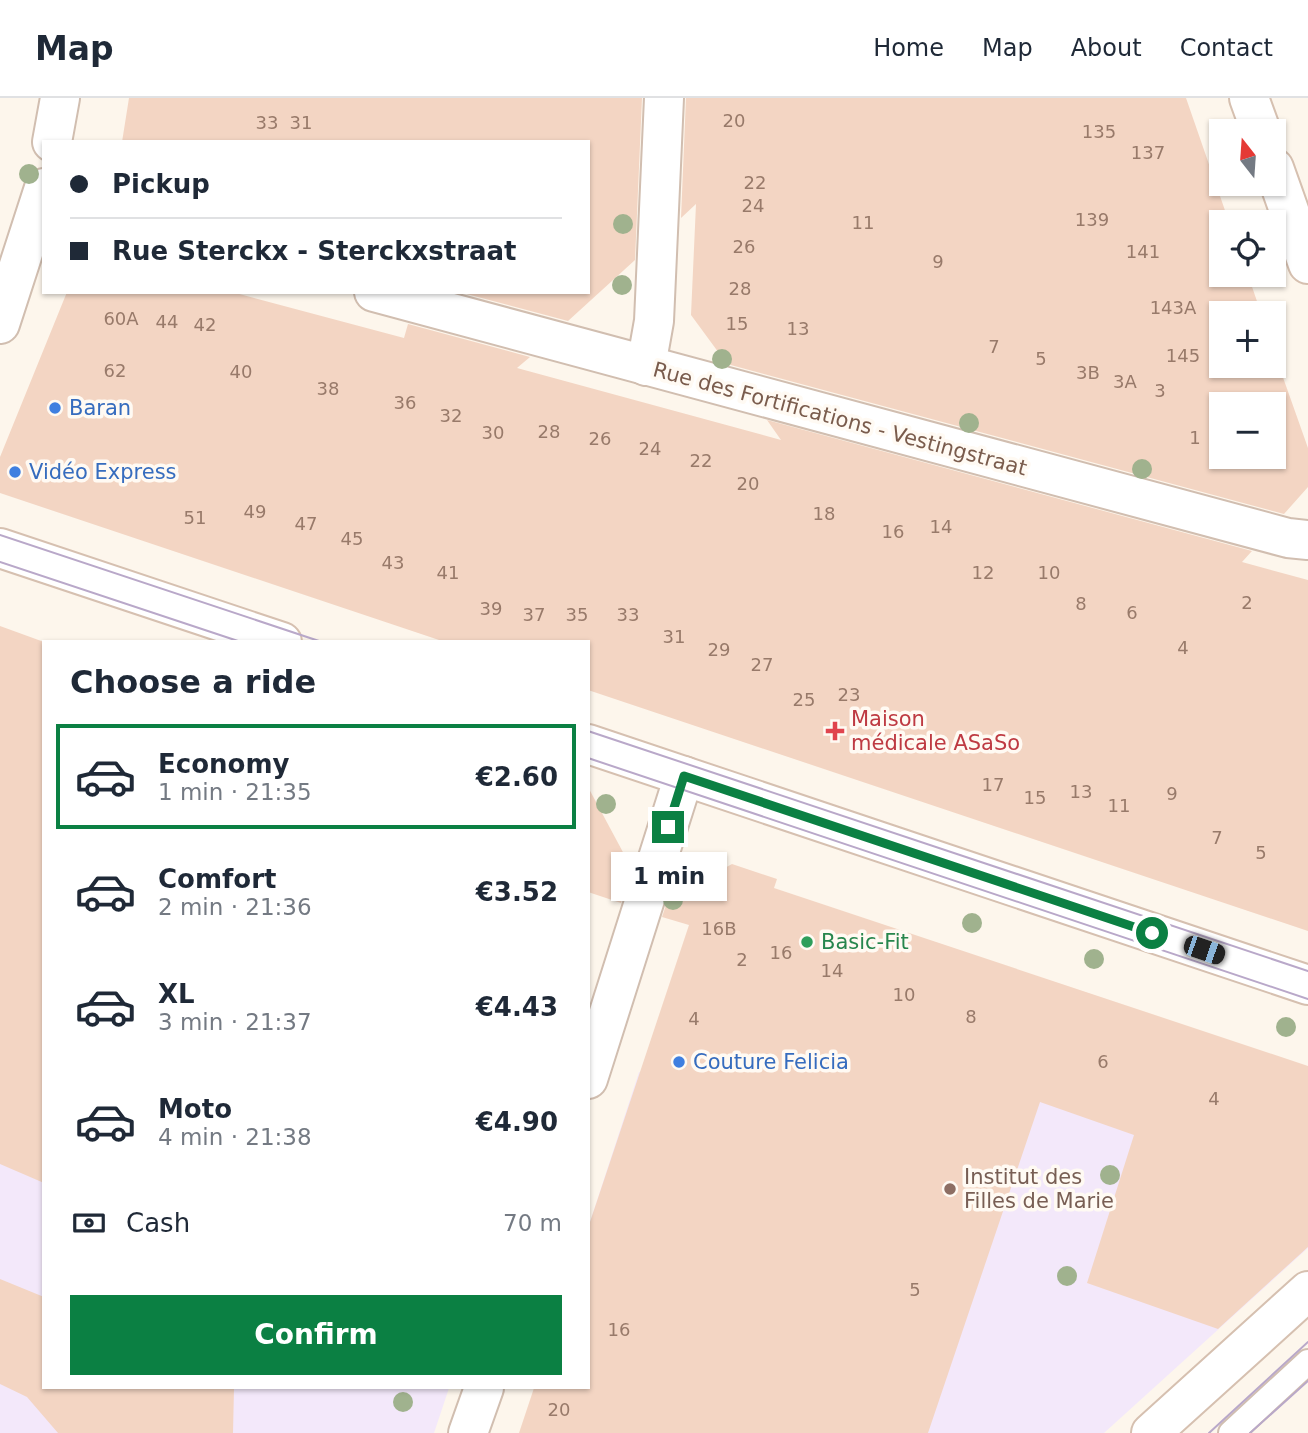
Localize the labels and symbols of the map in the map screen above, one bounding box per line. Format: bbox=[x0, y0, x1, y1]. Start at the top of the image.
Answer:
house number: 20 bbox=[723, 110, 745, 131]
house number: 33 bbox=[256, 112, 278, 133]
house number: 31 bbox=[290, 112, 312, 133]
north arrow bbox=[1209, 119, 1286, 196]
house number: 135 bbox=[1082, 121, 1116, 142]
house number: 137 bbox=[1131, 142, 1165, 163]
house number: 22 bbox=[744, 172, 766, 193]
house number: 24 bbox=[742, 195, 764, 216]
house number: 139 bbox=[1075, 209, 1109, 230]
house number: 11 bbox=[852, 212, 874, 233]
house number: 26 bbox=[733, 236, 755, 257]
house number: 141 bbox=[1126, 241, 1160, 262]
house number: 9 bbox=[932, 251, 944, 272]
house number: 28 bbox=[729, 278, 751, 299]
house number: 143A bbox=[1150, 297, 1197, 318]
house number: 60A bbox=[103, 308, 139, 329]
house number: 44 bbox=[156, 311, 178, 332]
house number: 15 bbox=[726, 313, 748, 334]
house number: 42 bbox=[194, 314, 216, 335]
house number: 13 bbox=[787, 318, 809, 339]
house number: 7 bbox=[988, 336, 1000, 357]
house number: 145 bbox=[1166, 345, 1200, 366]
house number: 5 bbox=[1035, 348, 1047, 369]
street label: Rue des Fortifications - Vestingstraat bbox=[650, 357, 1030, 481]
house number: 62 bbox=[104, 360, 126, 381]
house number: 40 bbox=[230, 361, 252, 382]
house number: 3B bbox=[1076, 362, 1100, 383]
house number: 3A bbox=[1113, 371, 1138, 392]
house number: 38 bbox=[317, 378, 339, 399]
house number: 3 bbox=[1154, 380, 1166, 401]
house number: 36 bbox=[394, 392, 416, 413]
place label: Baran bbox=[69, 396, 131, 420]
marker: Baran bbox=[47, 400, 63, 416]
house number: 32 bbox=[440, 405, 462, 426]
house number: 28 bbox=[538, 421, 560, 442]
house number: 30 bbox=[482, 422, 504, 443]
house number: 1 bbox=[1189, 427, 1201, 448]
house number: 26 bbox=[589, 428, 611, 449]
house number: 24 bbox=[639, 438, 661, 459]
house number: 22 bbox=[690, 450, 712, 471]
place label: Vidéo Express bbox=[29, 460, 177, 484]
marker: Vidéo Express bbox=[7, 464, 23, 480]
house number: 20 bbox=[737, 473, 759, 494]
house number: 49 bbox=[244, 501, 266, 522]
house number: 18 bbox=[813, 503, 835, 524]
house number: 51 bbox=[184, 507, 206, 528]
house number: 47 bbox=[295, 513, 317, 534]
house number: 14 bbox=[930, 516, 952, 537]
house number: 16 bbox=[882, 521, 904, 542]
house number: 45 bbox=[341, 528, 363, 549]
house number: 43 bbox=[382, 552, 404, 573]
house number: 41 bbox=[437, 562, 459, 583]
house number: 12 bbox=[972, 562, 994, 583]
house number: 10 bbox=[1038, 562, 1060, 583]
house number: 2 bbox=[1241, 592, 1253, 613]
house number: 8 bbox=[1075, 593, 1087, 614]
house number: 39 bbox=[480, 598, 502, 619]
house number: 6 bbox=[1126, 602, 1138, 623]
house number: 37 bbox=[523, 604, 545, 625]
house number: 35 bbox=[566, 604, 588, 625]
house number: 33 bbox=[617, 604, 639, 625]
house number: 31 bbox=[663, 626, 685, 647]
house number: 4 bbox=[1177, 637, 1189, 658]
house number: 29 bbox=[708, 639, 730, 660]
house number: 27 bbox=[751, 654, 773, 675]
house number: 23 bbox=[838, 684, 860, 705]
house number: 25 bbox=[793, 689, 815, 710]
place label: Maison médicale ASaSo bbox=[851, 707, 1020, 755]
marker: Maison médicale ASaSo bbox=[825, 721, 845, 741]
house number: 17 bbox=[982, 774, 1004, 795]
house number: 13 bbox=[1070, 781, 1092, 802]
house number: 9 bbox=[1166, 783, 1178, 804]
house number: 15 bbox=[1024, 787, 1046, 808]
house number: 11 bbox=[1108, 795, 1130, 816]
route end bbox=[652, 811, 684, 843]
house number: 7 bbox=[1211, 827, 1223, 848]
house number: 5 bbox=[1255, 842, 1267, 863]
callout: 1 min bbox=[610, 852, 726, 900]
route start bbox=[1136, 917, 1168, 949]
house number: 16B bbox=[701, 918, 737, 939]
place label: Basic-Fit bbox=[821, 930, 909, 954]
car bbox=[1181, 933, 1228, 967]
marker: Basic-Fit bbox=[799, 934, 815, 950]
house number: 16 bbox=[770, 942, 792, 963]
house number: 2 bbox=[736, 949, 748, 970]
house number: 14 bbox=[821, 960, 843, 981]
house number: 10 bbox=[893, 984, 915, 1005]
house number: 8 bbox=[965, 1006, 977, 1027]
house number: 4 bbox=[688, 1008, 700, 1029]
place label: Couture Felicia bbox=[693, 1050, 849, 1074]
house number: 6 bbox=[1097, 1051, 1109, 1072]
marker: Couture Felicia bbox=[671, 1054, 687, 1070]
house number: 4 bbox=[1208, 1088, 1220, 1109]
place label: Institut des Filles de Marie bbox=[964, 1165, 1114, 1213]
marker: Institut des Filles de Marie bbox=[942, 1181, 958, 1197]
house number: 5 bbox=[909, 1279, 921, 1300]
house number: 16 bbox=[608, 1319, 630, 1340]
house number: 20 bbox=[548, 1399, 570, 1420]

